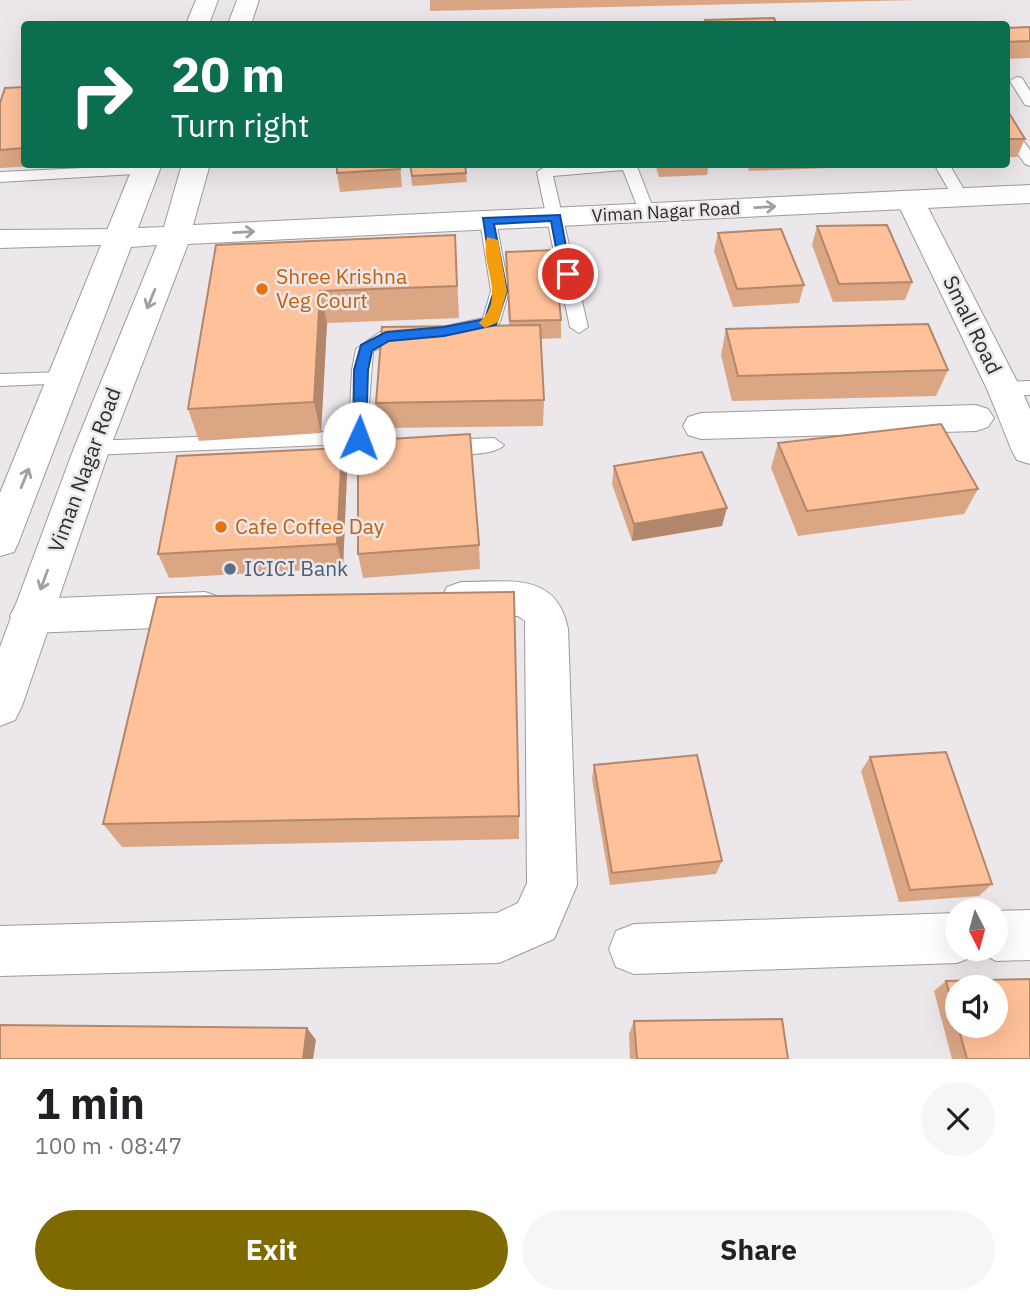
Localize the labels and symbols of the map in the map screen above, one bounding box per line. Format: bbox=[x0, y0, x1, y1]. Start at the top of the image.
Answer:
street label: Viman Nagar Road bbox=[591, 196, 741, 227]
one-way arrow bbox=[753, 201, 776, 214]
one-way arrow bbox=[232, 225, 255, 238]
pin bbox=[538, 244, 598, 304]
place label: Shree Krishna Veg Court bbox=[276, 262, 407, 314]
street label: Small Road bbox=[937, 271, 1009, 378]
marker: Shree Krishna Veg Court bbox=[254, 281, 270, 297]
one-way arrow bbox=[143, 287, 156, 309]
street label: Viman Nagar Road bbox=[41, 383, 127, 556]
position arrow bbox=[322, 401, 396, 475]
one-way arrow bbox=[20, 468, 33, 489]
place label: Cafe Coffee Day bbox=[235, 512, 385, 540]
marker: Cafe Coffee Day bbox=[213, 519, 229, 535]
place label: ICICI Bank bbox=[244, 554, 348, 582]
marker: ICICI Bank bbox=[222, 561, 238, 577]
one-way arrow bbox=[37, 569, 49, 591]
north arrow bbox=[945, 898, 1008, 961]

